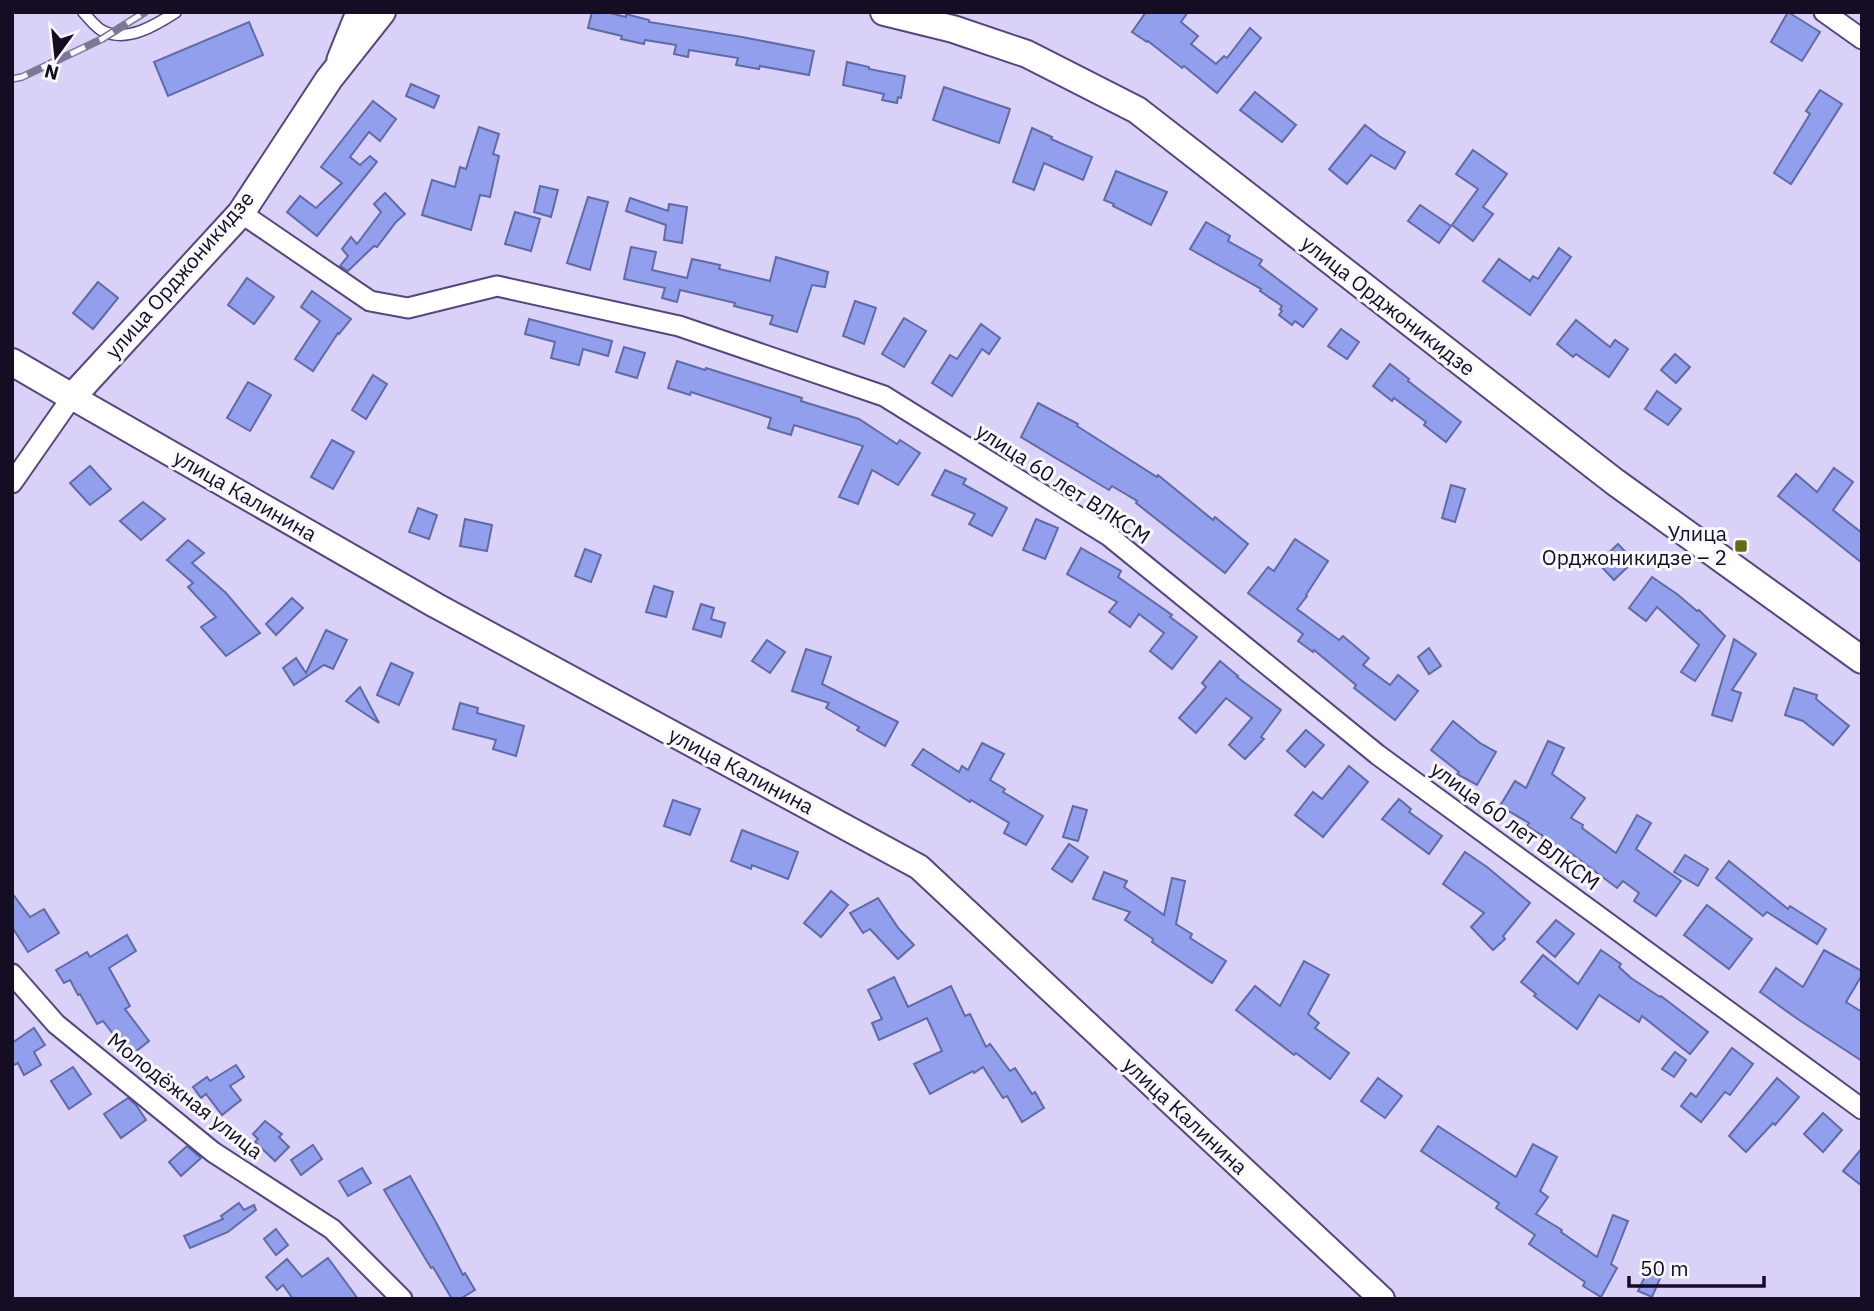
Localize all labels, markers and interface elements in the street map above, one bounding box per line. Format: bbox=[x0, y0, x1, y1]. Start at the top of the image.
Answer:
north arrow bbox=[21, 21, 91, 91]
text: N bbox=[42, 59, 61, 86]
street label: улица Орджоникидзе bbox=[99, 185, 260, 364]
street label: улица Орджоникидзе bbox=[1296, 228, 1481, 382]
street label: улица 60 лет ВЛКСМ bbox=[971, 416, 1156, 550]
street label: улица Калинина bbox=[169, 443, 322, 547]
place label: Улица Орджоникидзе – 2 bbox=[1542, 519, 1727, 571]
marker: Улица Орджоникидзе – 2 bbox=[1733, 538, 1749, 554]
street label: улица Калинина bbox=[664, 720, 819, 820]
street label: улица 60 лет ВЛКСМ bbox=[1425, 754, 1606, 896]
street label: Молодёжная улица bbox=[102, 1026, 269, 1165]
street label: улица Калинина bbox=[1117, 1050, 1254, 1180]
scale bar bbox=[1629, 1244, 1764, 1288]
text: 50 m bbox=[1640, 1254, 1689, 1282]

